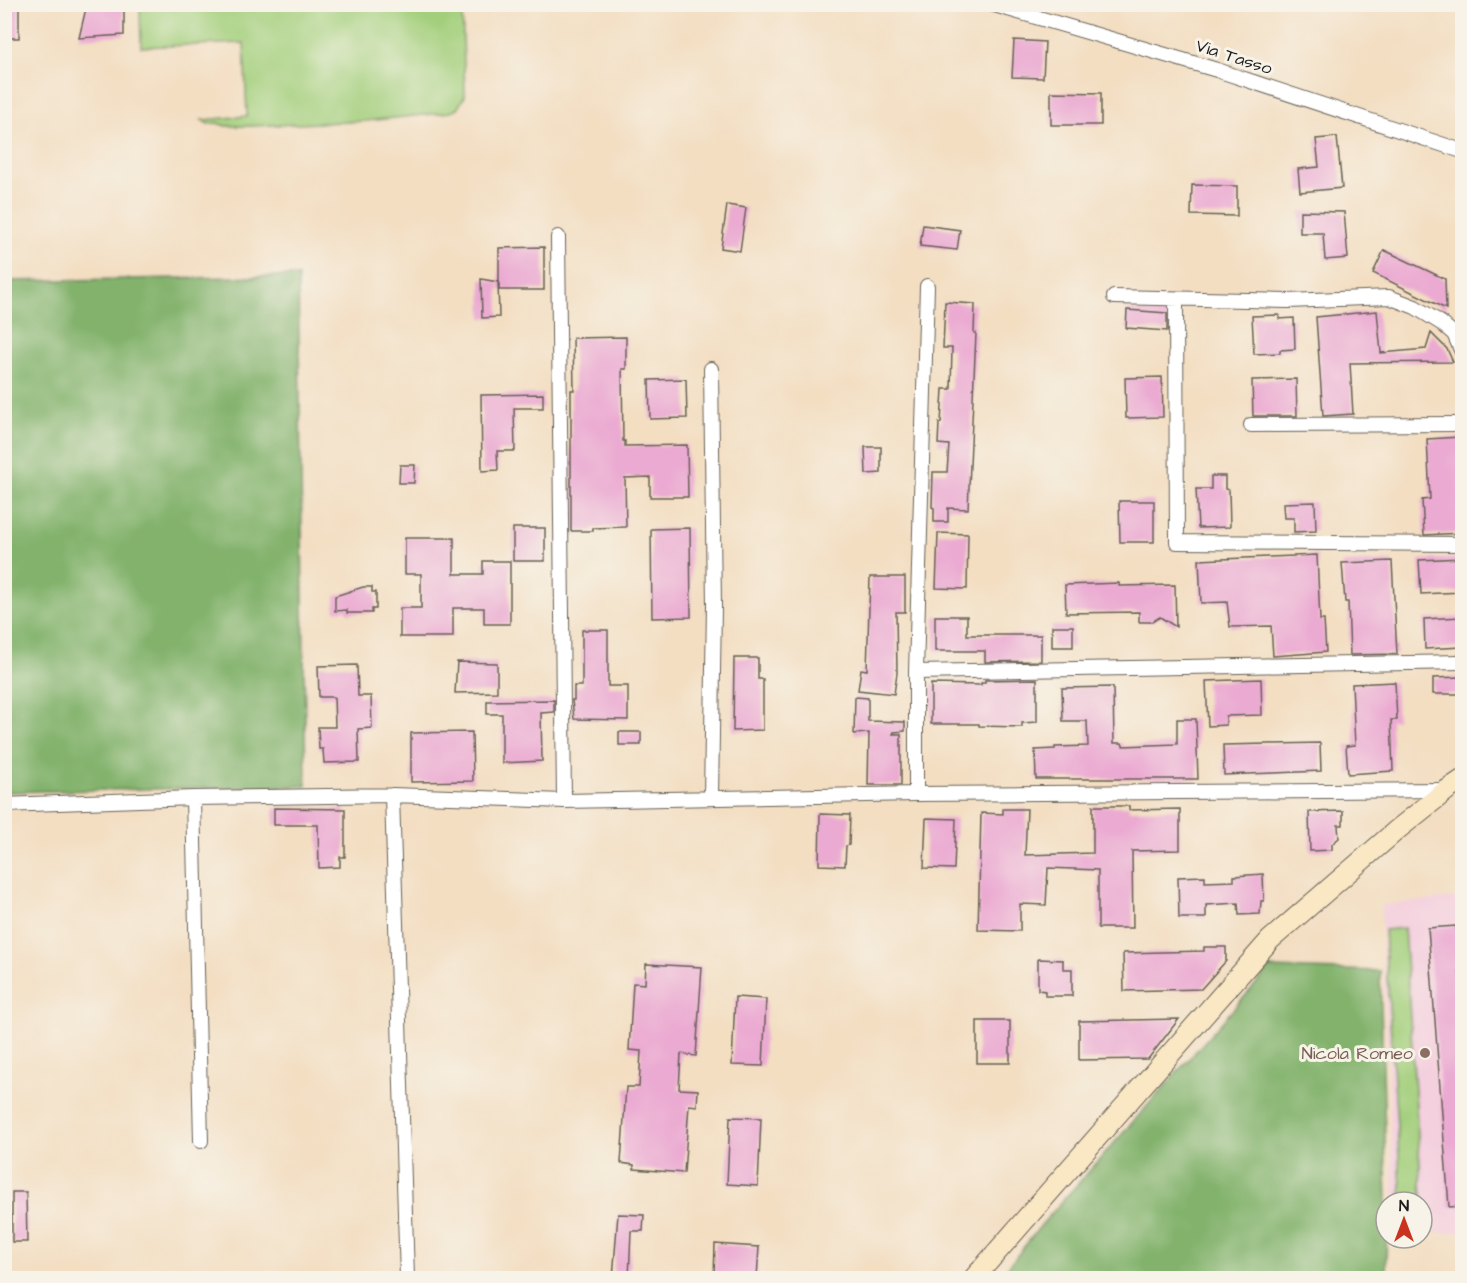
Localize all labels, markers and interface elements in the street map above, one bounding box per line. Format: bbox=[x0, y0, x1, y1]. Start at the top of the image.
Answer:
street label: Via Tasso bbox=[1193, 33, 1275, 81]
place label: Nicola Romeo bbox=[1301, 1041, 1413, 1066]
marker: Nicola Romeo bbox=[1418, 1046, 1432, 1060]
north arrow bbox=[1374, 1190, 1434, 1250]
text: N bbox=[1399, 1195, 1409, 1217]

